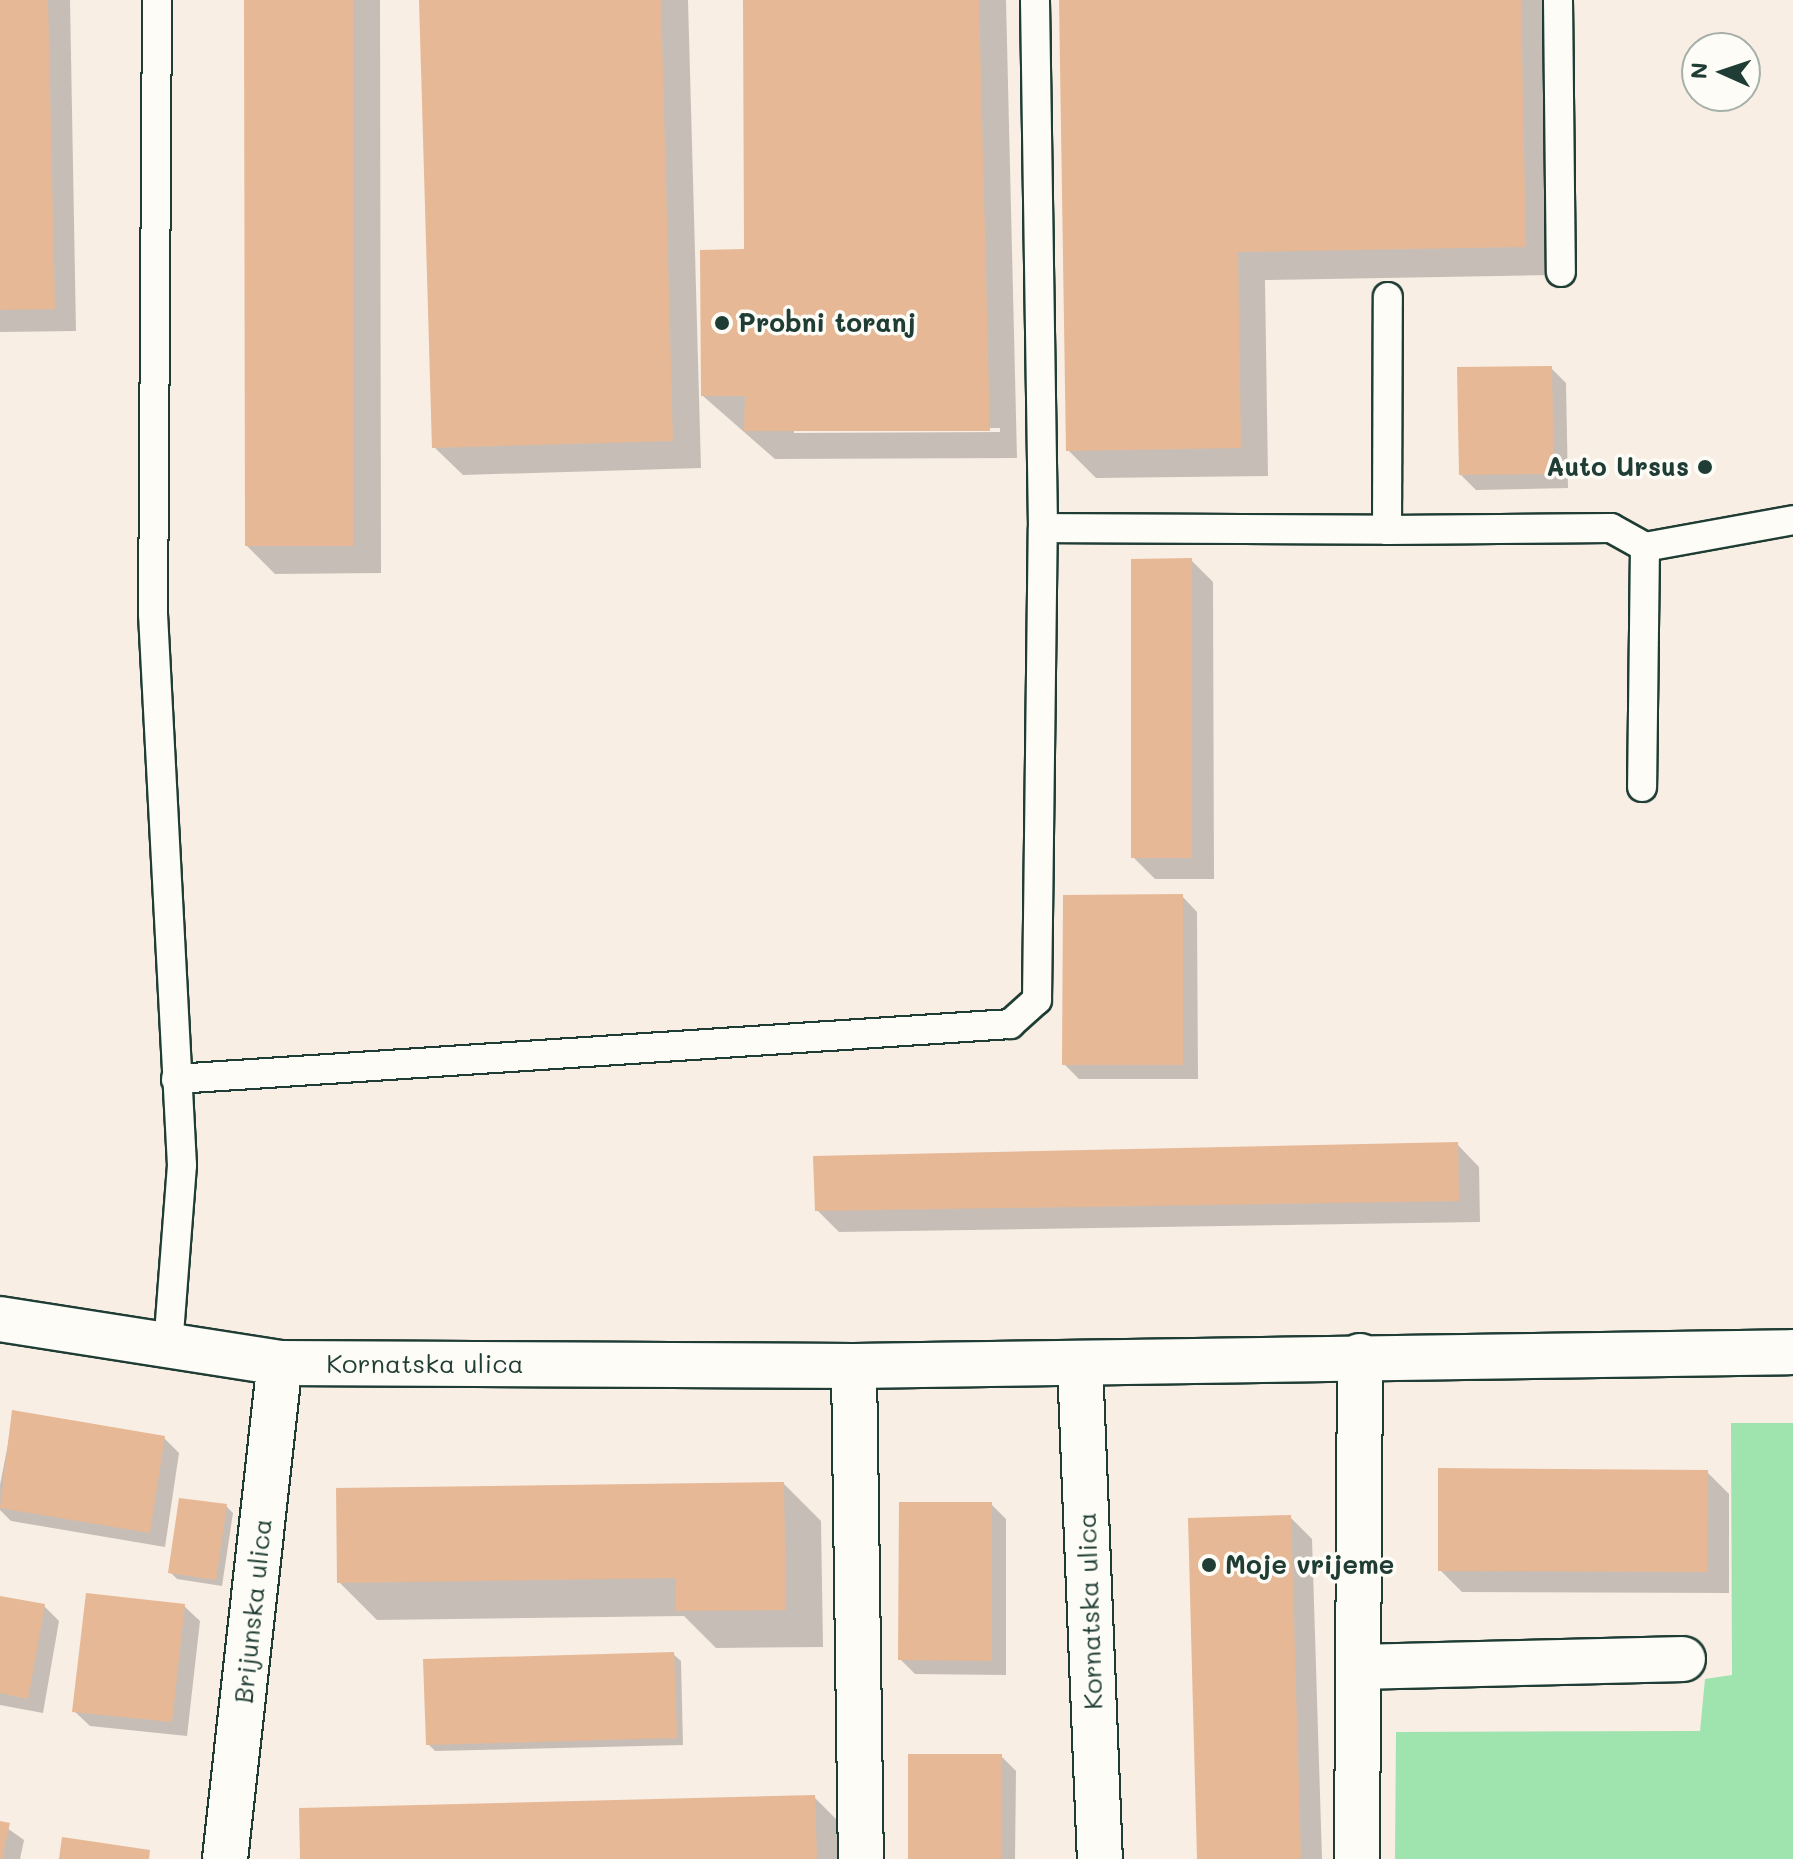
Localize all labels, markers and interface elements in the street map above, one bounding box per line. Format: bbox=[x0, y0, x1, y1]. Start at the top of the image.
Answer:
north arrow bbox=[1681, 32, 1761, 112]
text: N bbox=[1684, 62, 1713, 80]
place label: Probni toranj bbox=[738, 307, 916, 339]
marker: Probni toranj bbox=[713, 314, 731, 332]
place label: Auto Ursus bbox=[1546, 451, 1689, 483]
marker: Auto Ursus bbox=[1696, 458, 1714, 476]
street label: Kornatska ulica bbox=[326, 1348, 524, 1380]
street label: Kornatska ulica bbox=[1071, 1512, 1109, 1710]
street label: Brijunska ulica bbox=[228, 1517, 278, 1705]
place label: Moje vrijeme bbox=[1225, 1549, 1394, 1581]
marker: Moje vrijeme bbox=[1200, 1556, 1218, 1574]

